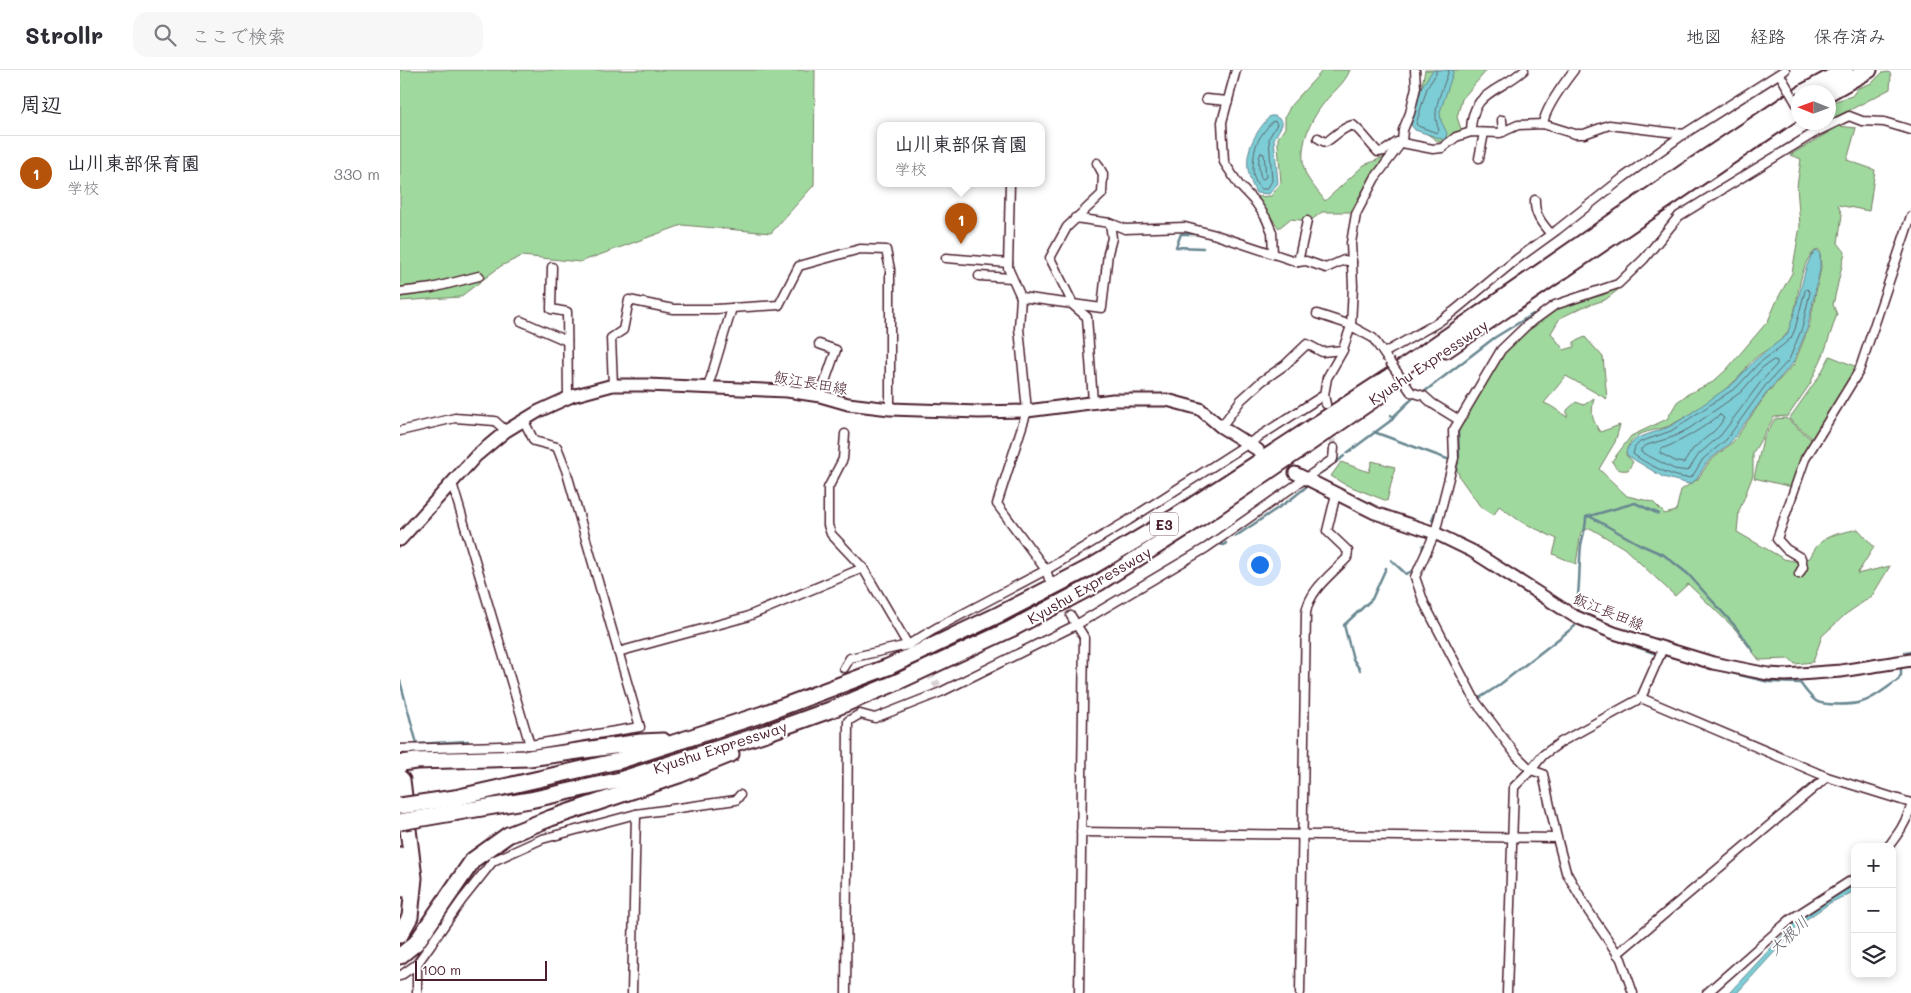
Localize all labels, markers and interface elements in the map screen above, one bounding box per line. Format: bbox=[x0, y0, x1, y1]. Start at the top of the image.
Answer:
search box bbox=[133, 12, 483, 57]
text: Strollr bbox=[25, 19, 103, 50]
icon: search bbox=[151, 21, 179, 49]
text: ここで検索 bbox=[191, 23, 286, 48]
text: 地図 bbox=[1686, 24, 1722, 48]
text: 経路 bbox=[1750, 24, 1786, 48]
text: 保存済み bbox=[1814, 24, 1886, 48]
north arrow bbox=[1791, 85, 1836, 130]
text: 周辺 bbox=[20, 90, 62, 117]
popup bbox=[877, 122, 1045, 187]
text: 山川東部保育園 bbox=[894, 131, 1028, 156]
text: 山川東部保育園 bbox=[67, 150, 200, 175]
text: 学校 bbox=[894, 158, 927, 179]
text: 1 bbox=[32, 163, 40, 184]
text: 330 m bbox=[334, 163, 380, 184]
text: 学校 bbox=[67, 177, 99, 198]
pin: 1 bbox=[945, 203, 977, 244]
street label: Kyushu Expressway bbox=[1365, 315, 1492, 409]
street label: 飯江長田線 bbox=[772, 366, 850, 398]
road number: E3 bbox=[1150, 512, 1178, 536]
street label: Kyushu Expressway bbox=[1024, 541, 1155, 629]
your location bbox=[1247, 552, 1273, 578]
street label: 飯江長田線 bbox=[1570, 588, 1648, 634]
street label: Kyushu Expressway bbox=[651, 716, 790, 778]
map controls bbox=[1851, 843, 1896, 978]
button: + bbox=[1851, 843, 1896, 888]
button: − bbox=[1851, 888, 1896, 933]
water label: 大根川 bbox=[1763, 911, 1813, 959]
button: layers bbox=[1851, 933, 1896, 978]
scale bar bbox=[415, 958, 548, 981]
text: 100 m bbox=[422, 960, 461, 979]

